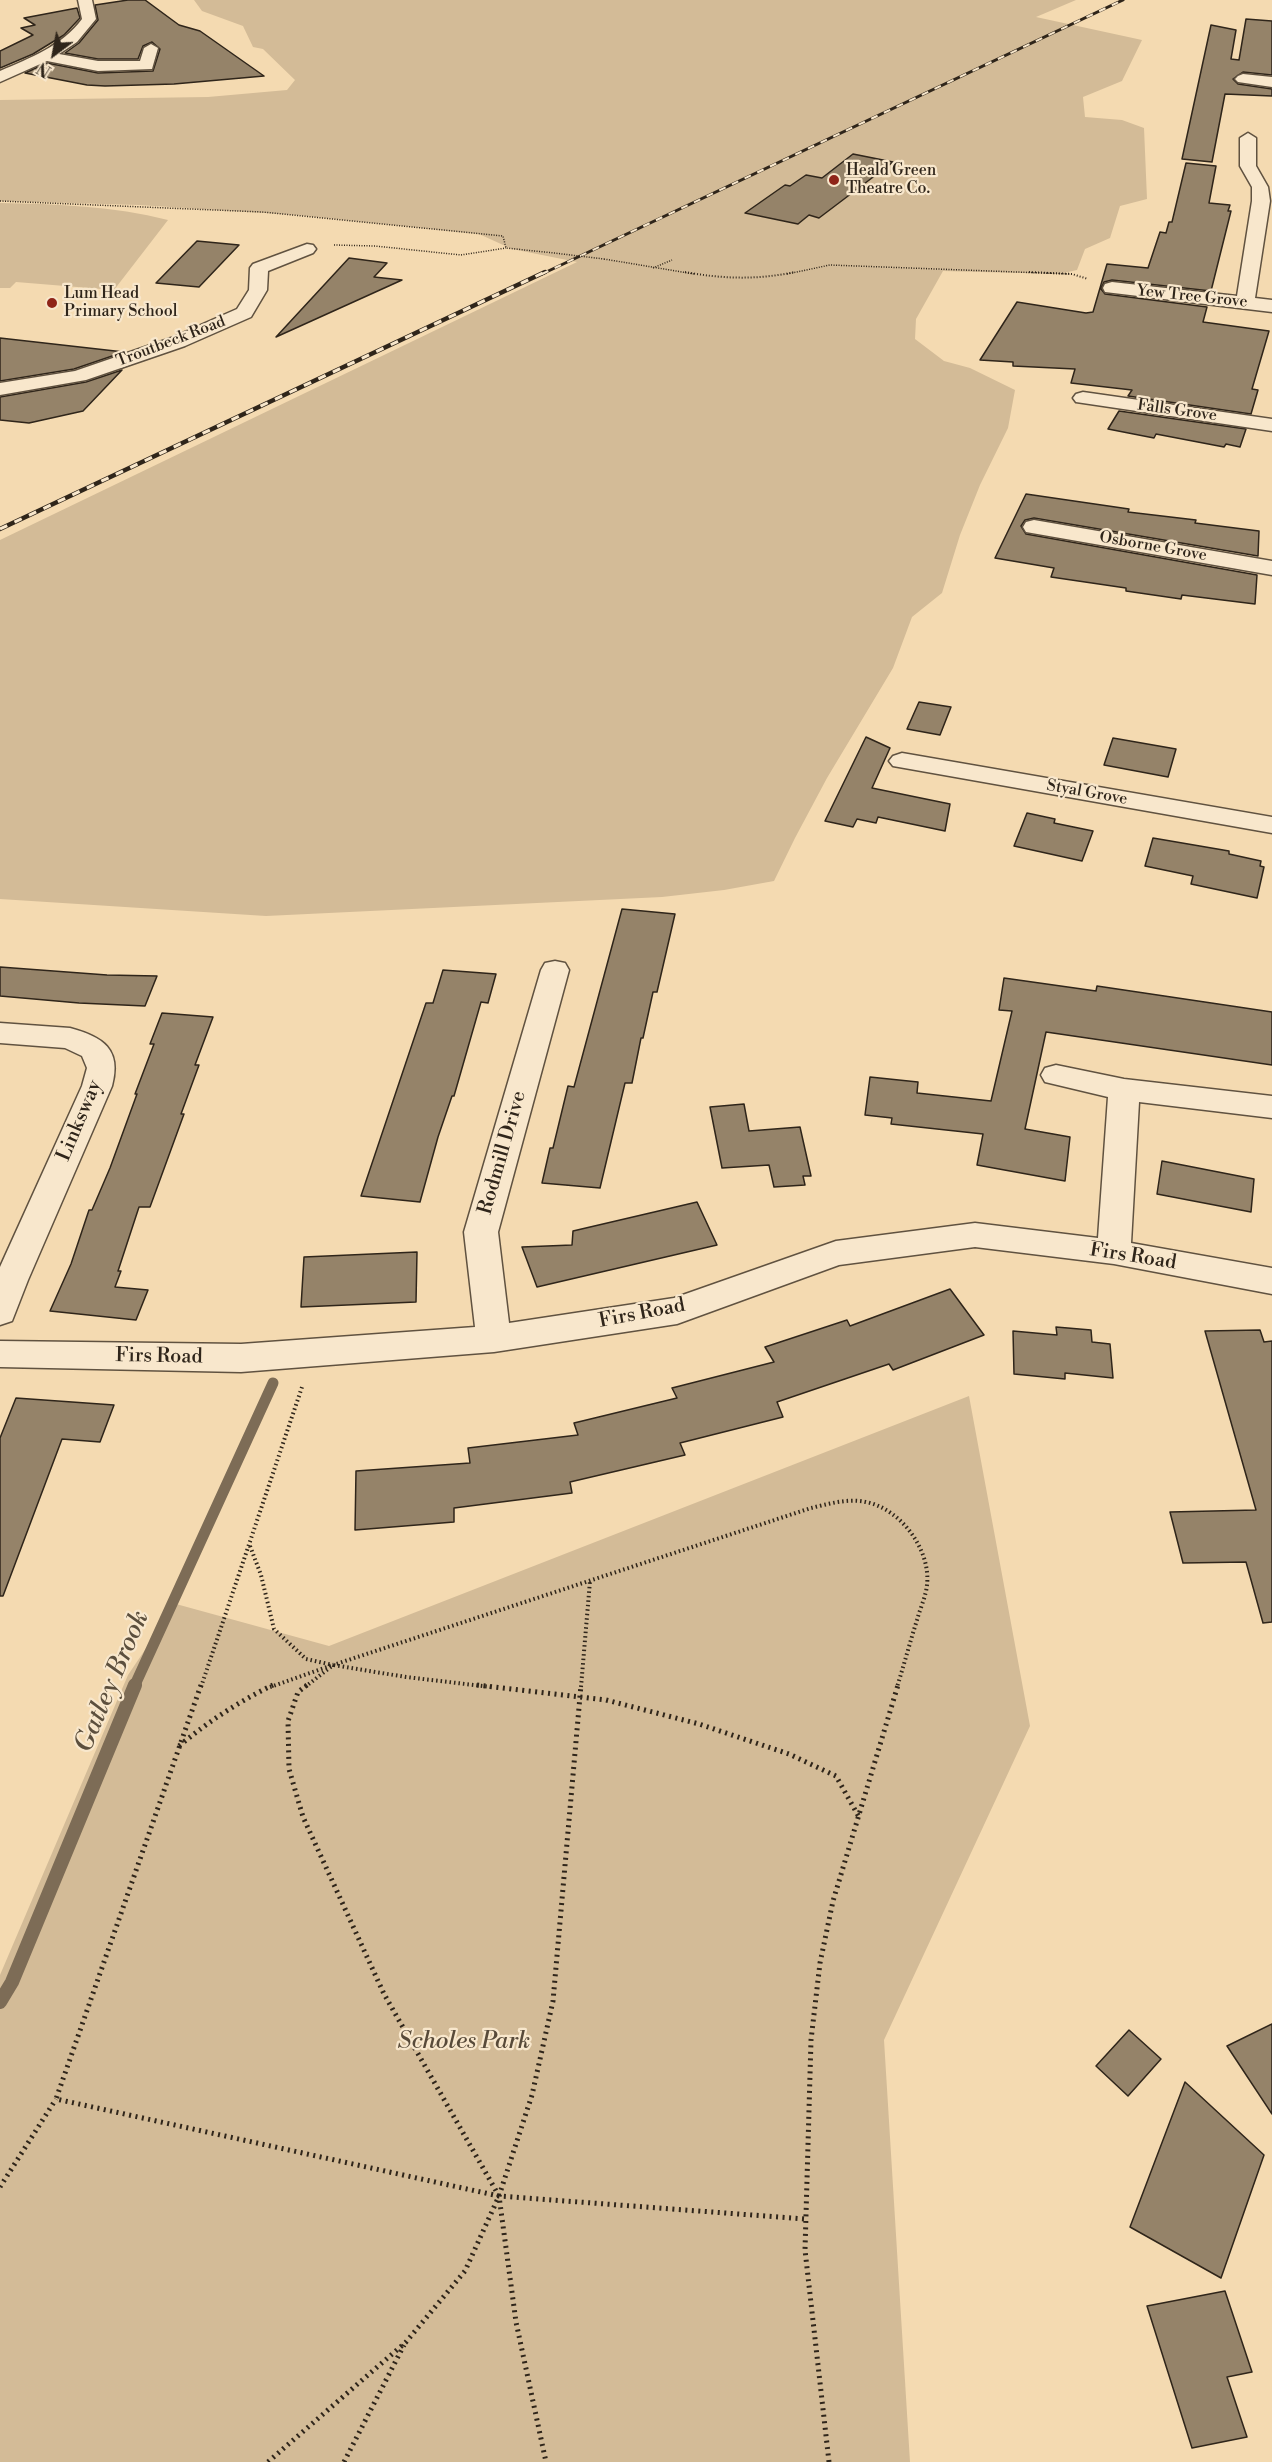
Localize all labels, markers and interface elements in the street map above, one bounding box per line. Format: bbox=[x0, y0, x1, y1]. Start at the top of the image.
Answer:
north arrow bbox=[24, 24, 84, 84]
text: N bbox=[34, 57, 55, 81]
place label: Heald Green Theatre Co. bbox=[846, 161, 936, 199]
marker: Heald Green Theatre Co. bbox=[827, 173, 841, 187]
street label: Yew Tree Grove bbox=[1136, 282, 1248, 312]
place label: Lum Head Primary School bbox=[64, 284, 178, 322]
marker: Lum Head Primary School bbox=[45, 296, 59, 310]
street label: Troutbeck Road bbox=[114, 312, 228, 372]
street label: Falls Grove bbox=[1136, 396, 1218, 426]
street label: Osborne Grove bbox=[1098, 528, 1208, 566]
street label: Styal Grove bbox=[1045, 776, 1129, 810]
street label: Linksway bbox=[52, 1077, 108, 1165]
street label: Rodmill Drive bbox=[474, 1089, 532, 1217]
street label: Firs Road bbox=[1088, 1238, 1178, 1276]
street label: Firs Road bbox=[597, 1294, 687, 1334]
street label: Firs Road bbox=[115, 1344, 203, 1370]
water label: Gatley Brook bbox=[69, 1606, 157, 1758]
park label: Scholes Park bbox=[398, 2028, 530, 2056]

